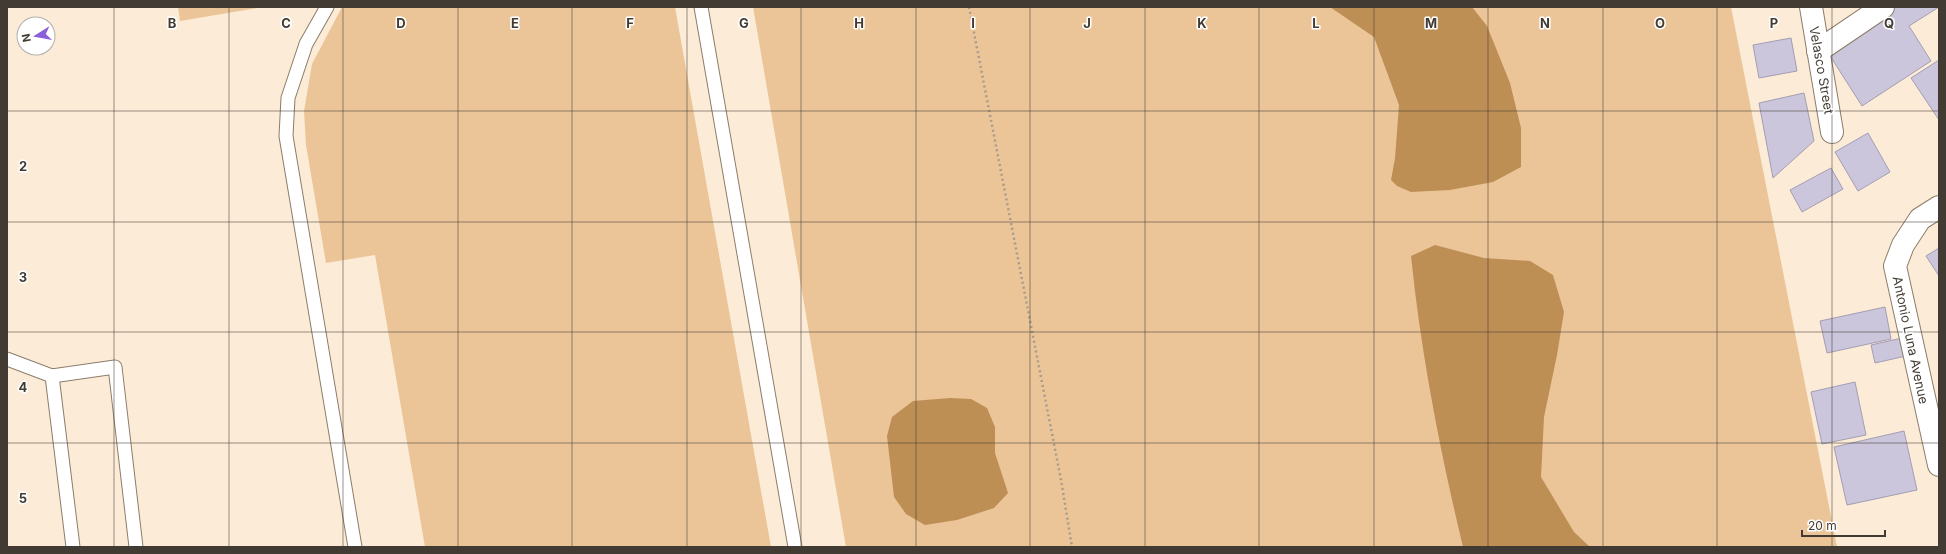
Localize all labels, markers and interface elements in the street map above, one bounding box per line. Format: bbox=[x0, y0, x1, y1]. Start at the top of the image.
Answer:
text: B bbox=[168, 15, 177, 31]
text: C bbox=[281, 15, 291, 31]
text: D bbox=[396, 15, 406, 31]
text: E bbox=[511, 15, 519, 31]
text: F bbox=[626, 15, 634, 31]
text: G bbox=[739, 15, 749, 31]
text: H bbox=[854, 15, 864, 31]
text: I bbox=[971, 15, 975, 31]
text: J bbox=[1083, 15, 1091, 31]
text: K bbox=[1197, 15, 1207, 31]
text: L bbox=[1312, 15, 1320, 31]
text: M bbox=[1425, 15, 1437, 31]
text: N bbox=[1540, 15, 1550, 31]
text: O bbox=[1655, 15, 1665, 31]
text: P bbox=[1770, 15, 1778, 31]
text: Q bbox=[1884, 15, 1894, 31]
north arrow bbox=[16, 16, 56, 56]
street label: Velasco Street bbox=[1806, 25, 1838, 115]
text: N bbox=[19, 32, 34, 43]
text: 2 bbox=[19, 158, 27, 174]
text: 3 bbox=[19, 269, 27, 285]
street label: Antonio Luna Avenue bbox=[1890, 275, 1932, 405]
text: 4 bbox=[19, 379, 28, 395]
text: 5 bbox=[19, 490, 27, 506]
scale bar bbox=[1802, 512, 1885, 538]
text: 20 m bbox=[1808, 518, 1837, 533]

